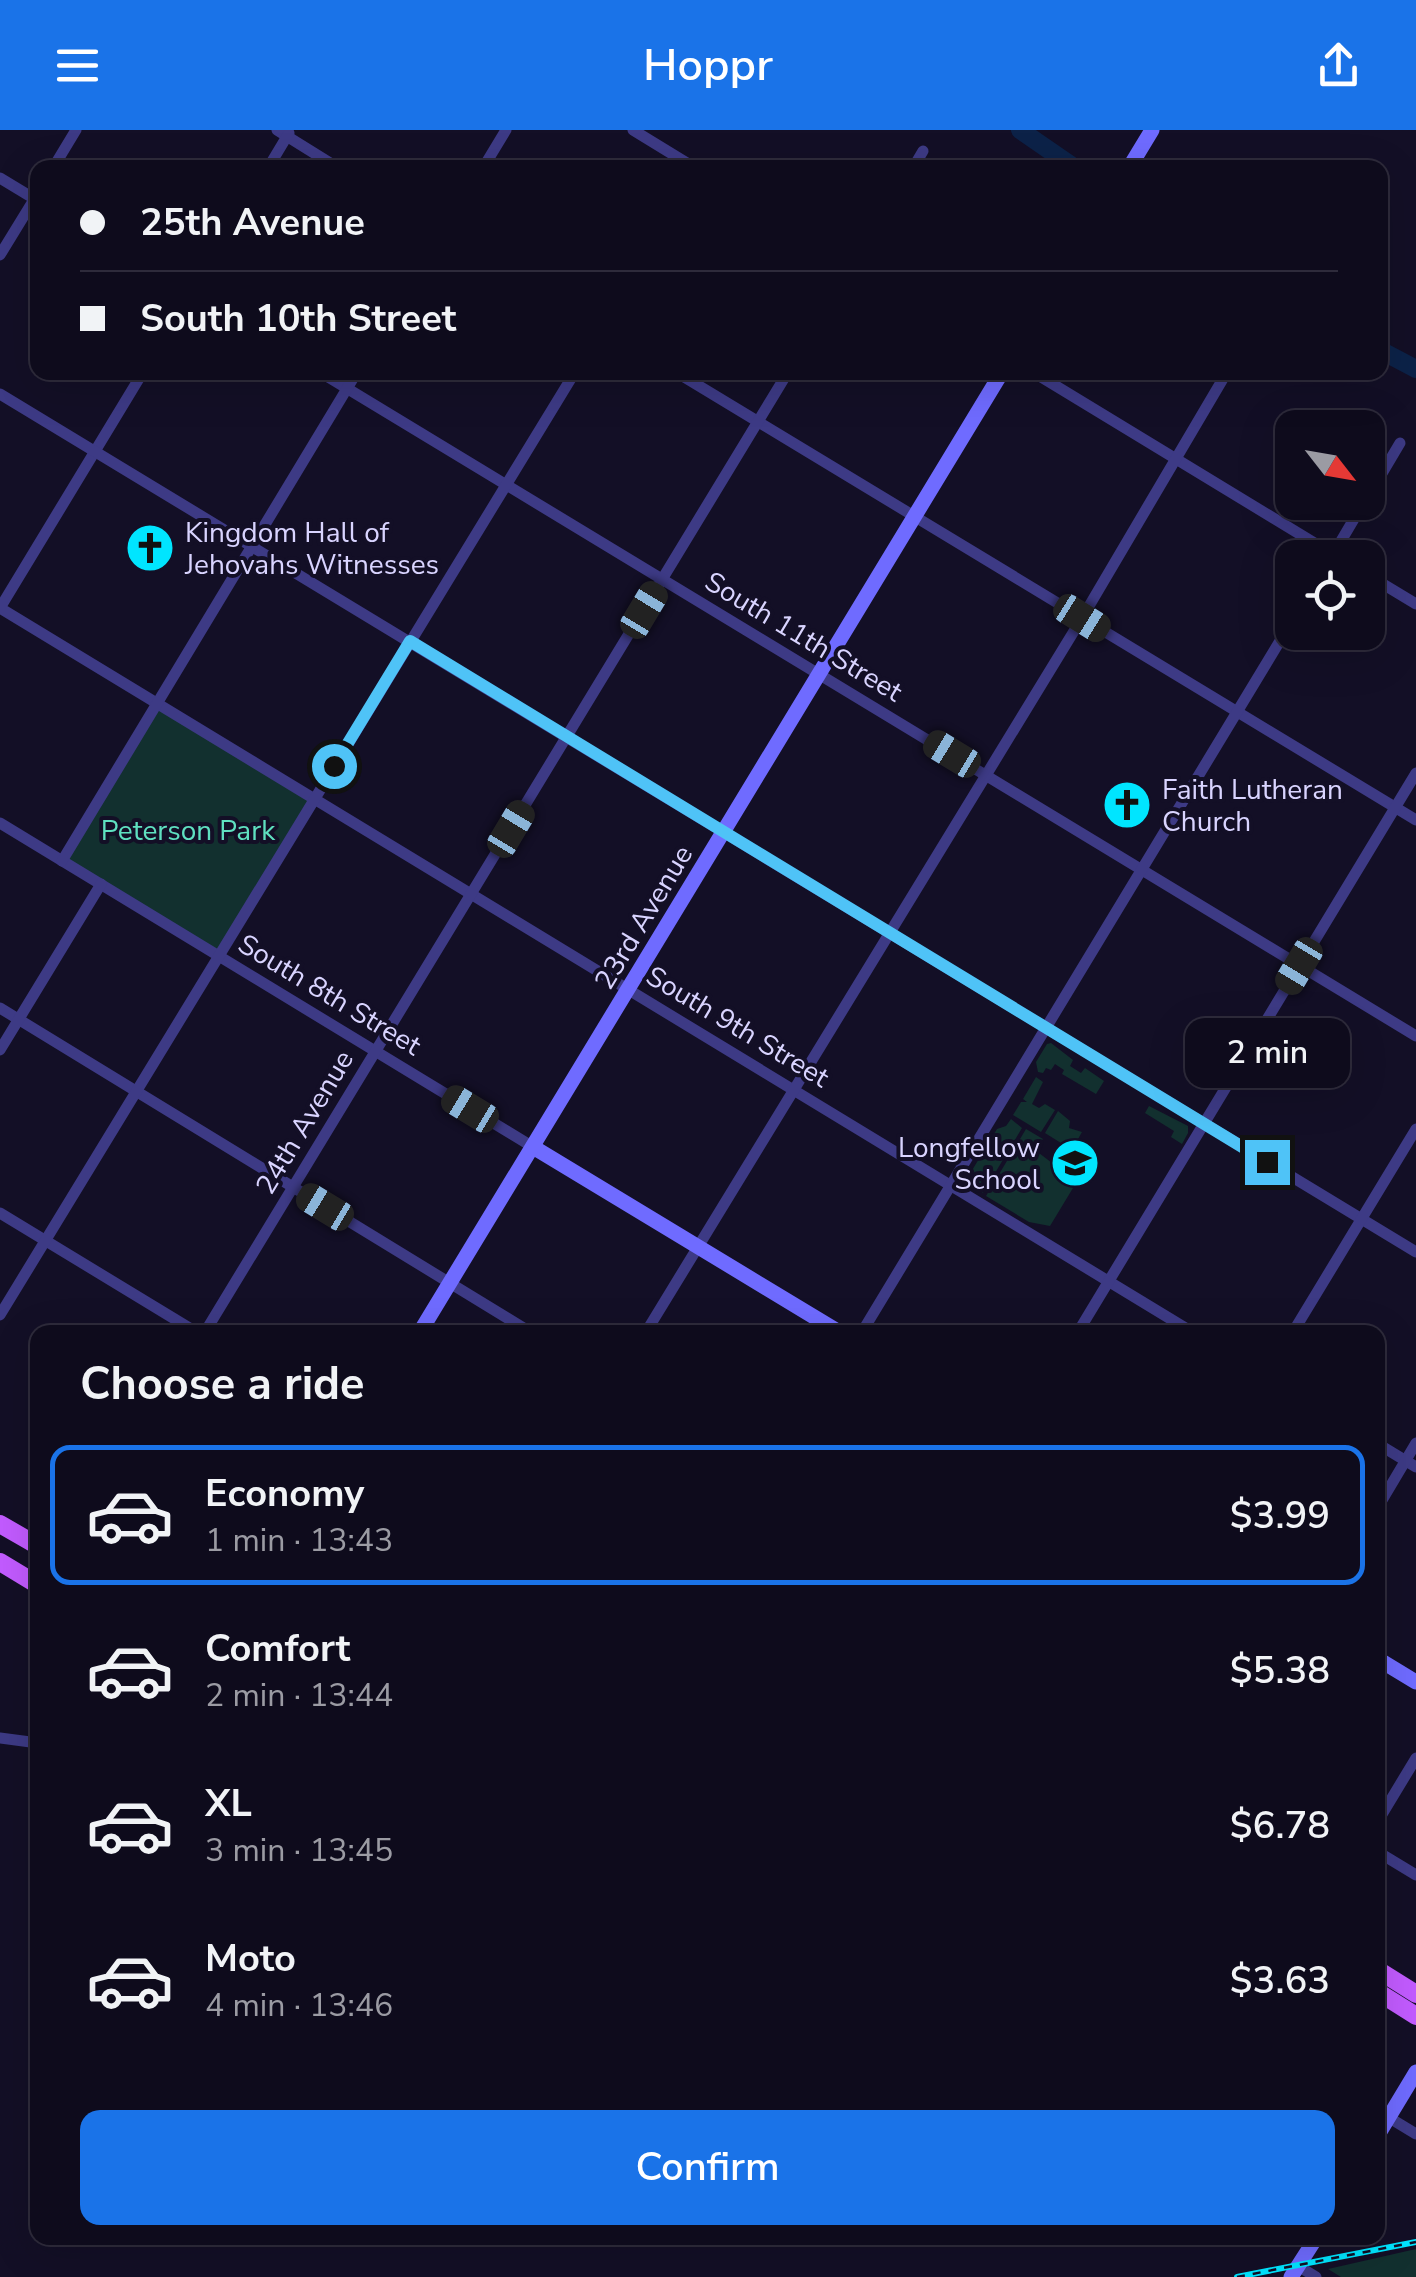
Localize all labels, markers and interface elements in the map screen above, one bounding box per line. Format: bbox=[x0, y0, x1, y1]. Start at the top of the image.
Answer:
text: Hoppr bbox=[643, 35, 773, 96]
icon: menu bbox=[50, 38, 105, 93]
icon: share bbox=[1311, 38, 1366, 93]
text: 25th Avenue bbox=[140, 197, 365, 248]
text: South 10th Street bbox=[140, 293, 456, 344]
north arrow bbox=[1275, 410, 1385, 520]
map controls bbox=[1275, 410, 1385, 650]
place label: Kingdom Hall of Jehovahs Witnesses bbox=[184, 514, 439, 584]
church icon: Kingdom Hall of Jehovahs Witnesses bbox=[124, 522, 176, 574]
button: locate bbox=[1275, 540, 1385, 650]
street label: South 11th Street bbox=[698, 563, 910, 711]
car bbox=[616, 577, 672, 643]
car bbox=[1049, 589, 1115, 647]
car bbox=[919, 726, 985, 782]
route start bbox=[312, 744, 357, 789]
place label: Faith Lutheran Church bbox=[1162, 771, 1343, 841]
church icon: Faith Lutheran Church bbox=[1101, 779, 1153, 831]
car bbox=[483, 796, 539, 862]
park label: Peterson Park bbox=[101, 812, 276, 850]
street label: 23rd Avenue bbox=[586, 838, 702, 997]
street label: South 8th Street bbox=[231, 925, 428, 1065]
car bbox=[1271, 933, 1327, 999]
street label: South 9th Street bbox=[639, 957, 836, 1097]
callout: 2 min bbox=[1184, 1017, 1350, 1087]
text: 2 min bbox=[1227, 1031, 1308, 1074]
street label: 24th Avenue bbox=[247, 1043, 363, 1202]
car bbox=[437, 1081, 503, 1137]
place label: Longfellow School bbox=[898, 1129, 1041, 1199]
school or university icon: Longfellow School bbox=[1049, 1137, 1101, 1189]
route end bbox=[1245, 1140, 1290, 1185]
car bbox=[292, 1179, 358, 1235]
text: Choose a ride bbox=[80, 1354, 365, 1415]
text: Economy bbox=[205, 1468, 364, 1519]
icon: car bbox=[85, 1470, 175, 1560]
text: $3.99 bbox=[1230, 1490, 1330, 1541]
text: 1 min · 13:43 bbox=[205, 1519, 393, 1562]
text: Comfort bbox=[205, 1623, 350, 1674]
icon: car bbox=[85, 1625, 175, 1715]
text: $5.38 bbox=[1230, 1645, 1330, 1696]
text: 2 min · 13:44 bbox=[205, 1674, 393, 1717]
text: XL bbox=[205, 1778, 252, 1829]
icon: car bbox=[85, 1780, 175, 1870]
text: $6.78 bbox=[1230, 1800, 1330, 1851]
text: 3 min · 13:45 bbox=[205, 1829, 393, 1872]
text: Moto bbox=[205, 1933, 296, 1984]
icon: car bbox=[85, 1935, 175, 2025]
text: $3.63 bbox=[1230, 1955, 1330, 2006]
text: 4 min · 13:46 bbox=[205, 1984, 393, 2027]
button: Confirm bbox=[80, 2110, 1335, 2225]

